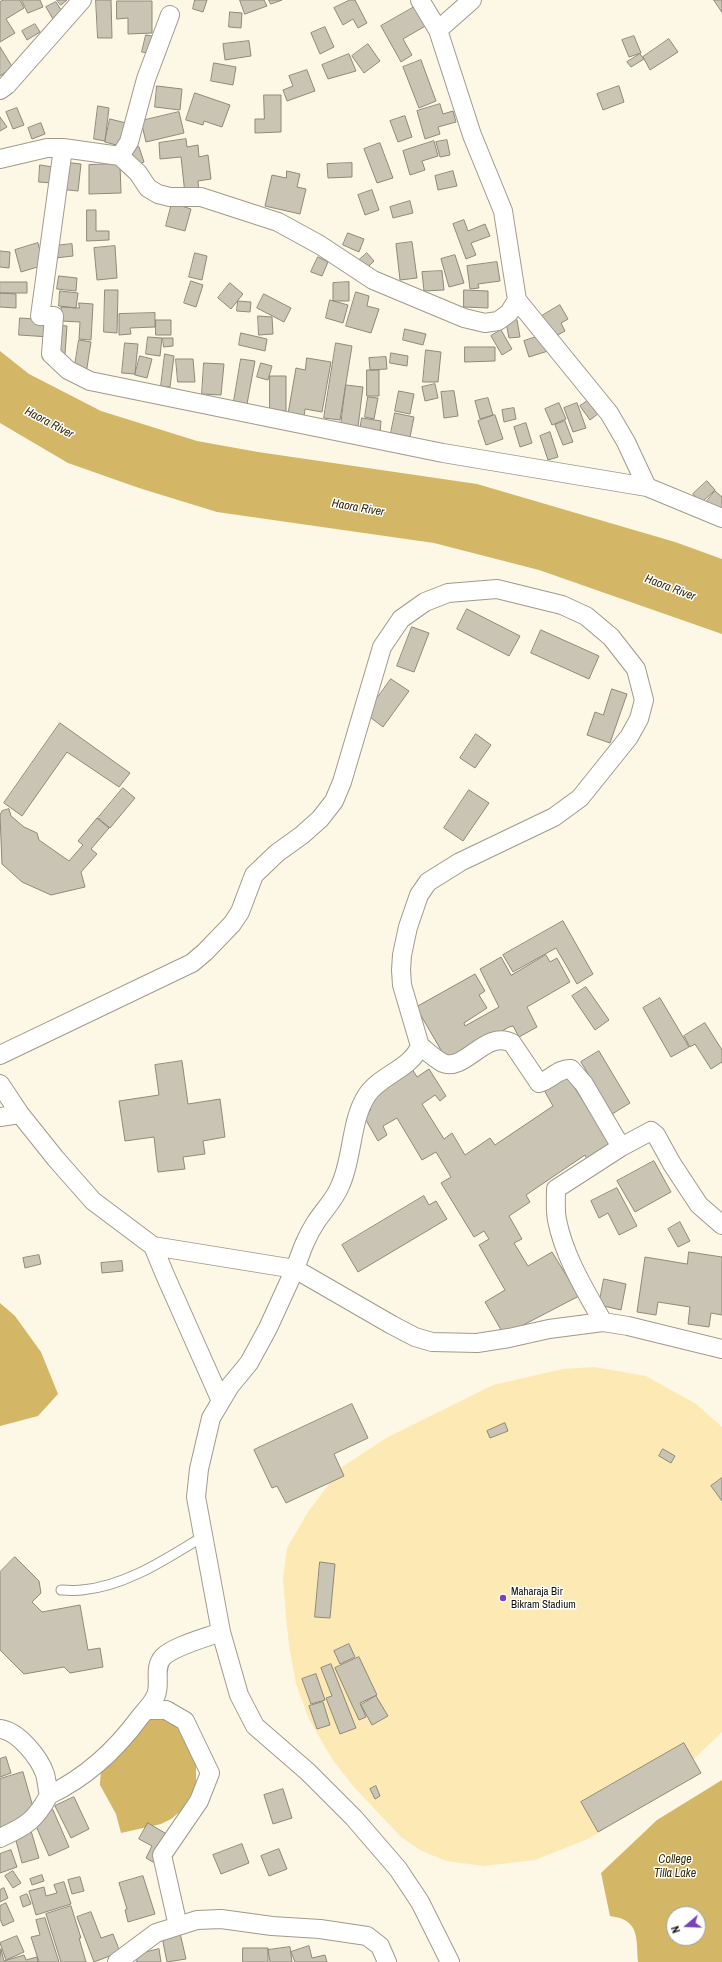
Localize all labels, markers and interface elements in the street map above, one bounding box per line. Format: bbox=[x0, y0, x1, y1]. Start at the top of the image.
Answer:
water label: Haora River bbox=[22, 404, 76, 442]
water label: Haora River bbox=[331, 496, 385, 520]
water label: Haora River bbox=[643, 572, 697, 604]
place label: Maharaja Bir Bikram Stadium bbox=[511, 1585, 576, 1611]
marker: Maharaja Bir Bikram Stadium bbox=[498, 1593, 508, 1603]
water label: College Tilla Lake bbox=[654, 1853, 696, 1881]
north arrow bbox=[666, 1906, 706, 1946]
text: N bbox=[668, 1924, 683, 1935]

